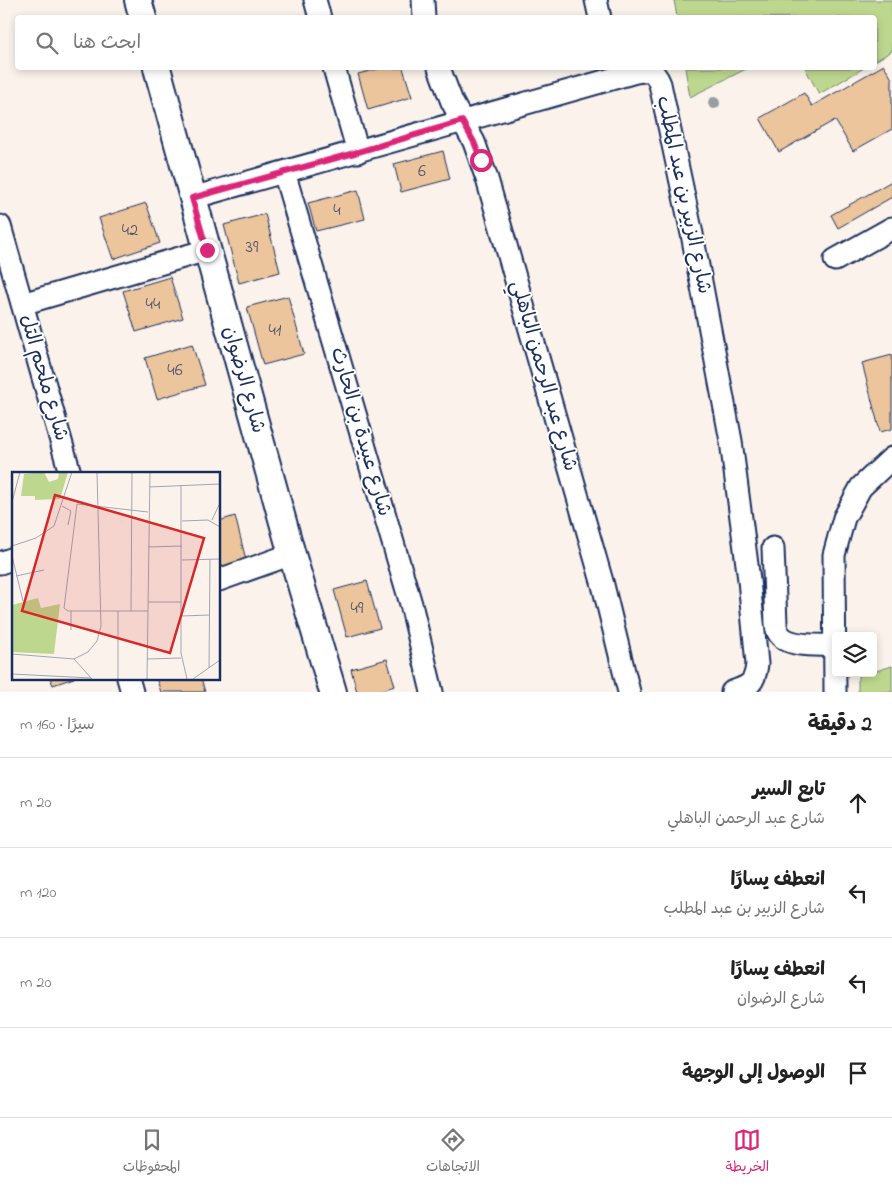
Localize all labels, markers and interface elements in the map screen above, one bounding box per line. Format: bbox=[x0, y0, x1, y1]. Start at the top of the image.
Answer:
search box bbox=[15, 15, 877, 70]
icon: search bbox=[33, 29, 61, 57]
text: ابحث هنا bbox=[73, 30, 141, 57]
street label: شارع الزبير بن عبد المطلب bbox=[648, 93, 718, 297]
route start bbox=[470, 149, 493, 172]
house number: 6 bbox=[418, 159, 426, 185]
house number: 4 bbox=[333, 198, 341, 224]
house number: 42 bbox=[122, 218, 138, 244]
house number: 39 bbox=[246, 235, 259, 261]
route end bbox=[196, 239, 219, 262]
street label: شارع عبد الرحمن الباهلي bbox=[501, 277, 584, 475]
house number: 44 bbox=[146, 292, 161, 318]
street label: شارع ملحم التل bbox=[11, 311, 75, 445]
house number: 41 bbox=[268, 318, 282, 344]
street label: شارع الرضوان bbox=[214, 323, 272, 437]
street label: شارع عبيدة بن الحارث bbox=[322, 344, 398, 520]
house number: 46 bbox=[167, 358, 183, 384]
inset map bbox=[12, 472, 220, 680]
house number: 49 bbox=[351, 596, 364, 622]
map controls bbox=[832, 632, 877, 677]
button: layers bbox=[832, 632, 877, 677]
text: 2 دقيقة bbox=[808, 710, 872, 740]
text: سيرًا · 160 m bbox=[20, 713, 95, 737]
text: تابع السير bbox=[753, 777, 825, 804]
icon: ahead bbox=[844, 789, 872, 817]
text: 20 m bbox=[20, 791, 51, 815]
text: شارع عبد الرحمن الباهلي bbox=[667, 807, 825, 831]
text: انعطف يسارًا bbox=[730, 867, 825, 894]
icon: left bbox=[844, 879, 872, 907]
text: 120 m bbox=[20, 881, 56, 905]
text: شارع الزبير بن عبد المطلب bbox=[664, 897, 825, 921]
text: انعطف يسارًا bbox=[730, 957, 825, 984]
icon: left bbox=[844, 969, 872, 997]
text: 20 m bbox=[20, 971, 51, 995]
text: شارع الرضوان bbox=[737, 987, 825, 1011]
icon: arrive bbox=[844, 1059, 872, 1087]
text: الوصول إلى الوجهة bbox=[682, 1060, 825, 1087]
tab: المحفوظات bbox=[123, 1126, 180, 1179]
tab: الاتجاهات bbox=[426, 1126, 480, 1179]
tab: الخريطة bbox=[726, 1126, 769, 1179]

